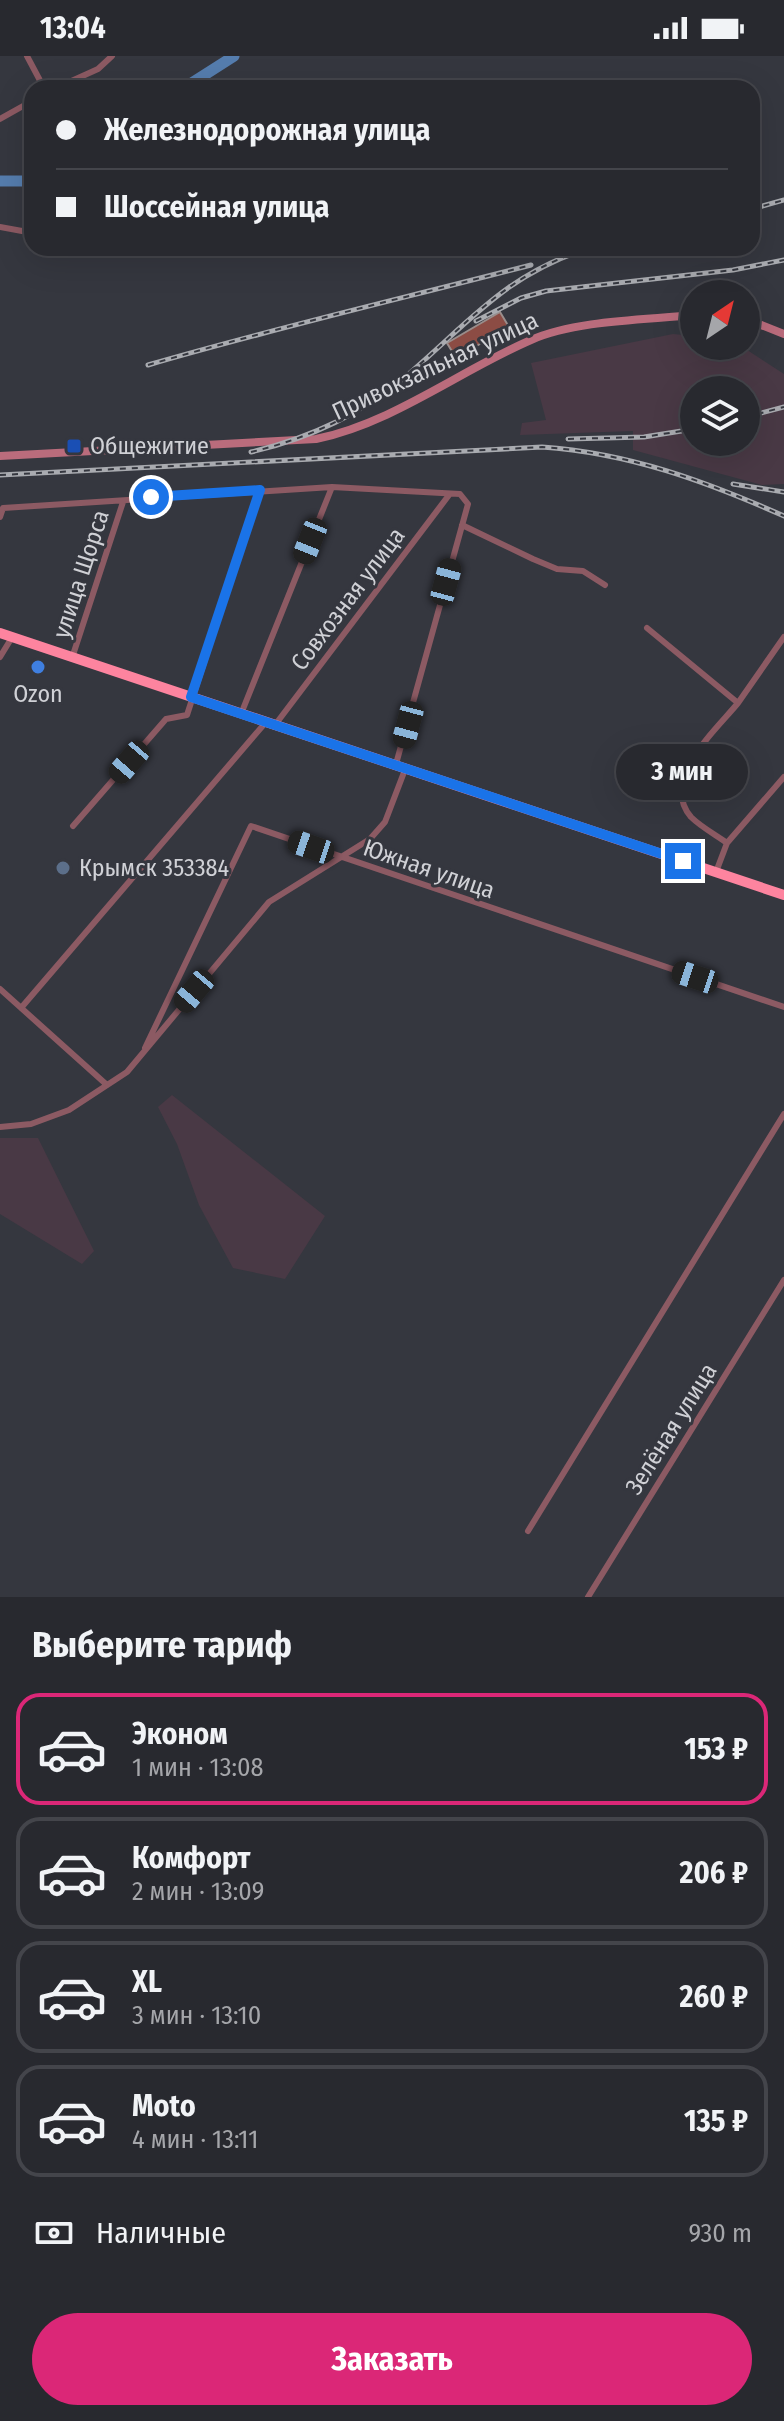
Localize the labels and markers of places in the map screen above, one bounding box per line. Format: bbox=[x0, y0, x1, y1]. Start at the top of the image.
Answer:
place label: Общежитие bbox=[90, 432, 209, 460]
marker: Общежитие bbox=[65, 437, 83, 455]
marker: Ozon bbox=[29, 658, 47, 676]
place label: Ozon bbox=[13, 680, 63, 708]
place label: Крымск 353384 bbox=[79, 854, 229, 882]
marker: Крымск 353384 bbox=[54, 859, 72, 877]

